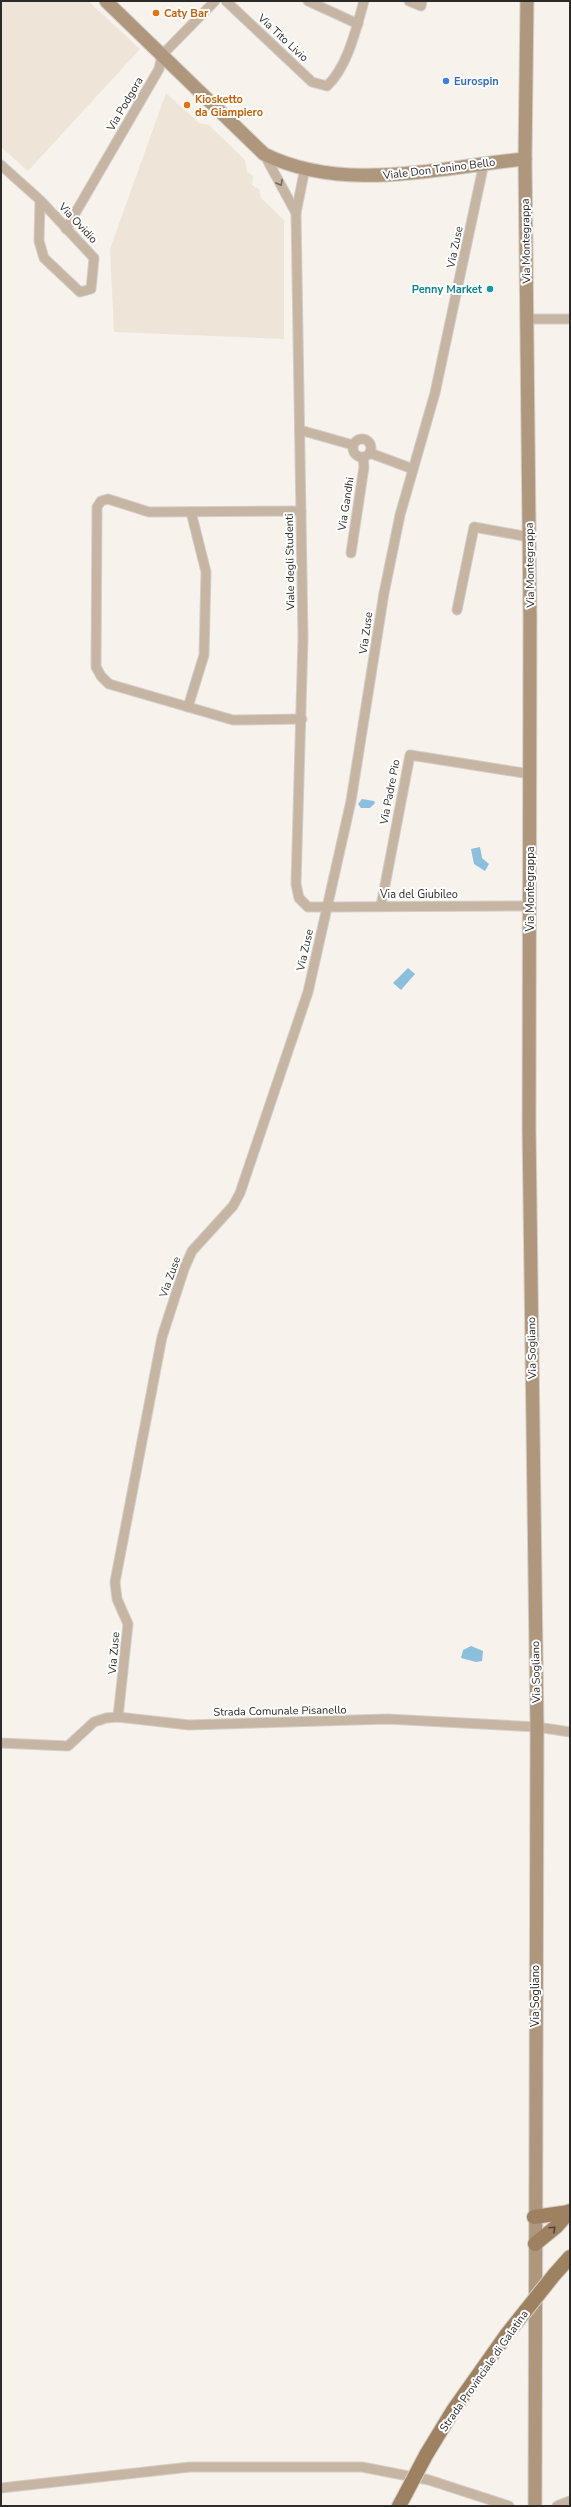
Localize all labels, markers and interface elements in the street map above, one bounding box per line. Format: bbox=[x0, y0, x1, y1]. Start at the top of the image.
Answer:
place label: Caty Bar bbox=[164, 6, 209, 21]
marker: Caty Bar bbox=[151, 8, 161, 18]
street label: Via Tito Livio bbox=[254, 10, 311, 65]
street label: Via Podgora bbox=[103, 74, 147, 135]
place label: Eurospin bbox=[454, 74, 499, 89]
marker: Eurospin bbox=[441, 76, 451, 86]
place label: Kiosketto da Giampiero bbox=[195, 92, 263, 120]
marker: Kiosketto da Giampiero bbox=[182, 100, 192, 110]
street label: Viale Don Tonino Bello bbox=[381, 155, 496, 183]
one-way arrow bbox=[276, 179, 283, 186]
street label: Via Montegrappa bbox=[518, 198, 534, 285]
street label: Via Ovidio bbox=[55, 199, 101, 247]
street label: Via Zuse bbox=[443, 225, 467, 270]
place label: Penny Market bbox=[412, 282, 483, 297]
marker: Penny Market bbox=[485, 284, 495, 294]
street label: Via Gandhi bbox=[334, 476, 358, 533]
street label: Viale degli Studenti bbox=[282, 513, 298, 612]
street label: Via Montegrappa bbox=[522, 522, 538, 609]
street label: Via Zuse bbox=[355, 611, 376, 656]
street label: Via Padre Pio bbox=[376, 758, 404, 827]
street label: Via Montegrappa bbox=[523, 846, 538, 933]
street label: Via del Giubileo bbox=[379, 887, 458, 902]
street label: Via Zuse bbox=[293, 927, 317, 973]
street label: Via Zuse bbox=[155, 1254, 184, 1300]
street label: Via Sogliano bbox=[524, 1317, 540, 1380]
street label: Via Zuse bbox=[105, 1631, 123, 1676]
street label: Via Sogliano bbox=[528, 1641, 544, 1704]
street label: Strada Comunale Pisanello bbox=[213, 1702, 347, 1720]
street label: Via Sogliano bbox=[528, 1965, 543, 2028]
one-way arrow bbox=[549, 2227, 556, 2234]
street label: Strada Provinciale di Galatina bbox=[436, 2307, 532, 2435]

